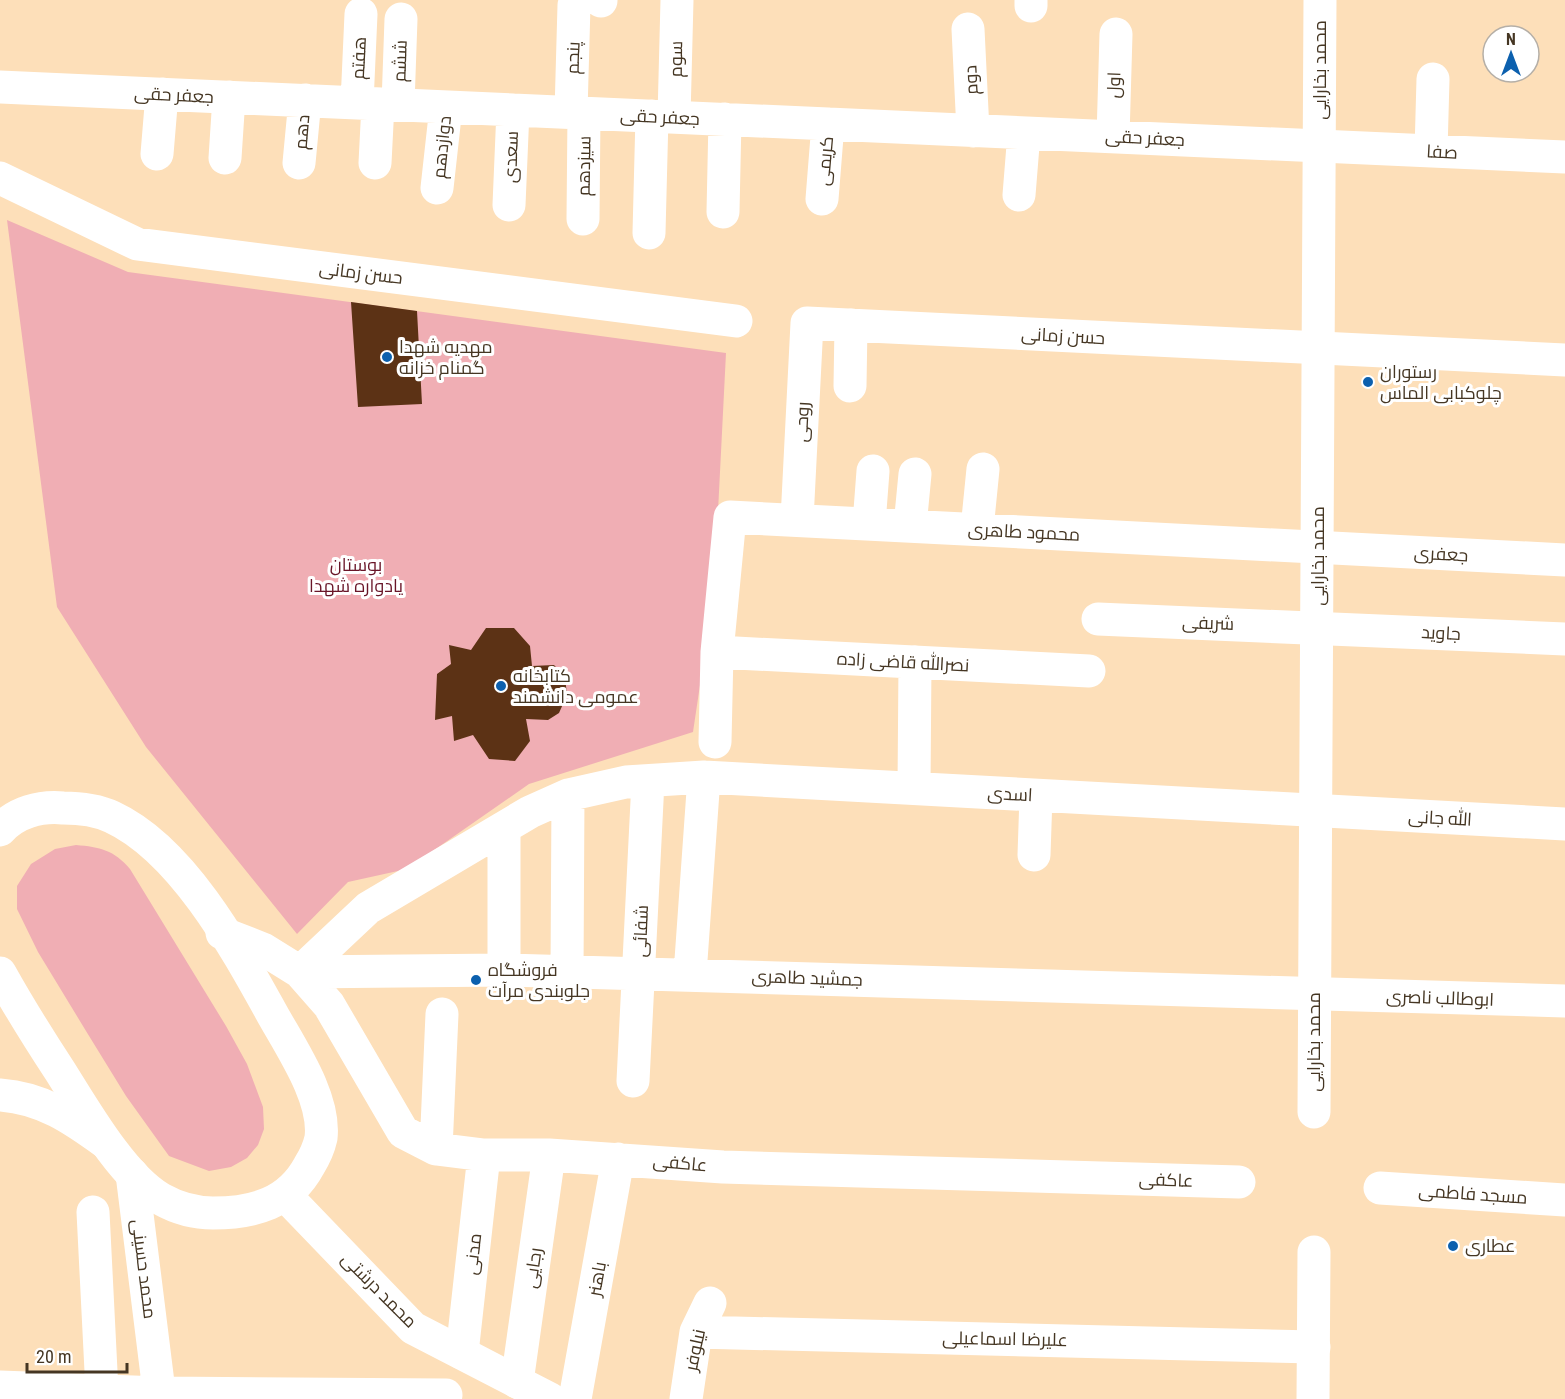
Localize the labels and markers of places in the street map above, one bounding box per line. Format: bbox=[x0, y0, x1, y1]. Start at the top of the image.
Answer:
place label: مهدیه شهدا گمنام خزانه bbox=[399, 336, 493, 380]
marker: مهدیه شهدا گمنام خزانه bbox=[380, 350, 394, 364]
place label: رستوران چلوکبابی الماس bbox=[1380, 361, 1502, 405]
marker: رستوران چلوکبابی الماس bbox=[1361, 375, 1375, 389]
place label: کتابخانه عمومی دانشمند bbox=[513, 665, 639, 708]
marker: کتابخانه عمومی دانشمند bbox=[494, 679, 508, 693]
place label: فروشگاه جلوبندی مرآت bbox=[488, 959, 590, 1002]
marker: فروشگاه جلوبندی مرآت bbox=[469, 973, 483, 987]
place label: عطاری bbox=[1465, 1235, 1515, 1257]
marker: عطاری bbox=[1446, 1239, 1460, 1253]

